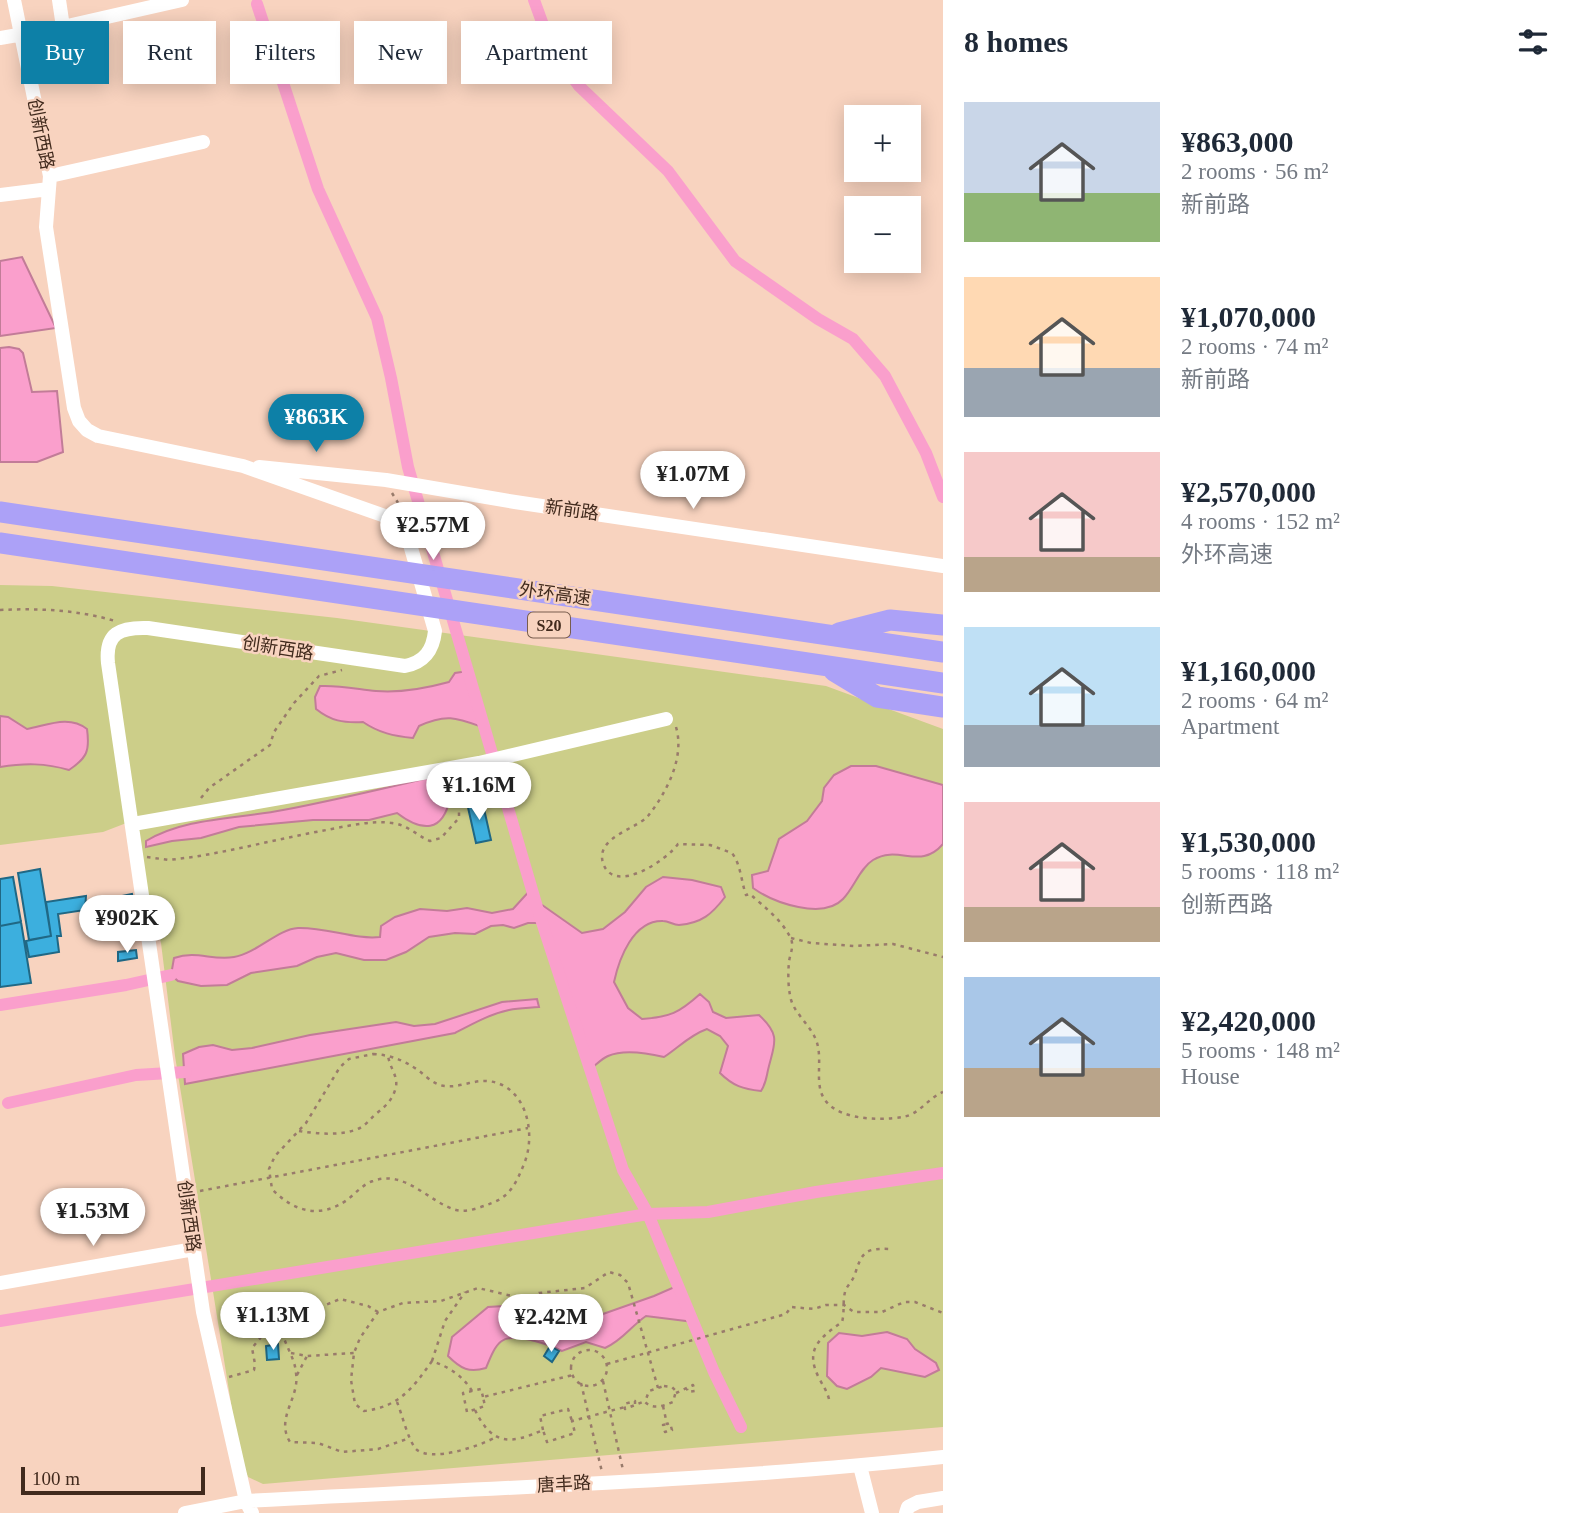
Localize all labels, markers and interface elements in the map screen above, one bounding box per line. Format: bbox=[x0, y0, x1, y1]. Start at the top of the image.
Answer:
chip: Buy bbox=[21, 21, 109, 84]
chip: Rent bbox=[123, 21, 216, 84]
chip: Filters bbox=[230, 21, 340, 84]
chip: New bbox=[354, 21, 447, 84]
chip: Apartment bbox=[461, 21, 612, 84]
icon: filters bbox=[1514, 23, 1552, 61]
text: 8 homes bbox=[964, 25, 1068, 58]
street label: 创新西路 bbox=[24, 97, 58, 171]
map controls bbox=[844, 105, 921, 273]
button: + bbox=[844, 105, 921, 182]
text: ¥863,000 bbox=[1181, 125, 1294, 158]
icon: home bbox=[1020, 130, 1104, 214]
text: 2 rooms · 56 m² bbox=[1181, 159, 1328, 184]
text: 新前路 bbox=[1181, 192, 1250, 217]
button: − bbox=[844, 196, 921, 273]
text: ¥1,070,000 bbox=[1181, 300, 1316, 333]
icon: home bbox=[1020, 305, 1104, 389]
text: 2 rooms · 74 m² bbox=[1181, 334, 1328, 359]
text: 新前路 bbox=[1181, 367, 1250, 392]
pin: ¥863K bbox=[267, 394, 365, 454]
text: ¥863K bbox=[284, 404, 348, 429]
pin: ¥1.07M bbox=[636, 452, 750, 511]
text: ¥1.07M bbox=[656, 461, 730, 486]
text: ¥2,570,000 bbox=[1181, 475, 1316, 508]
icon: home bbox=[1020, 480, 1104, 564]
street label: 新前路 bbox=[544, 496, 600, 524]
pin: ¥2.57M bbox=[376, 503, 490, 562]
text: 4 rooms · 152 m² bbox=[1181, 509, 1340, 534]
text: ¥2.57M bbox=[396, 512, 470, 537]
text: 外环高速 bbox=[1181, 542, 1273, 567]
street label: 外环高速 bbox=[518, 579, 592, 609]
road number: S20 bbox=[528, 612, 570, 638]
street label: 创新西路 bbox=[241, 632, 315, 664]
text: ¥1,160,000 bbox=[1181, 654, 1316, 687]
icon: home bbox=[1020, 655, 1104, 739]
text: 2 rooms · 64 m² bbox=[1181, 688, 1328, 713]
text: Apartment bbox=[1181, 714, 1279, 739]
pin: ¥1.16M bbox=[422, 762, 536, 822]
text: ¥1.16M bbox=[442, 772, 516, 797]
text: ¥1,530,000 bbox=[1181, 825, 1316, 858]
icon: home bbox=[1020, 830, 1104, 914]
text: 5 rooms · 118 m² bbox=[1181, 859, 1339, 884]
text: 创新西路 bbox=[1181, 892, 1273, 917]
pin: ¥902K bbox=[78, 895, 176, 955]
text: ¥902K bbox=[95, 905, 159, 930]
text: ¥2,420,000 bbox=[1181, 1004, 1316, 1037]
icon: home bbox=[1020, 1005, 1104, 1089]
text: 5 rooms · 148 m² bbox=[1181, 1038, 1340, 1063]
text: House bbox=[1181, 1064, 1240, 1089]
street label: 创新西路 bbox=[174, 1179, 204, 1253]
pin: ¥1.53M bbox=[36, 1188, 150, 1248]
text: ¥1.53M bbox=[56, 1198, 130, 1223]
pin: ¥1.13M bbox=[216, 1292, 330, 1352]
pin: ¥2.42M bbox=[494, 1294, 608, 1354]
text: ¥1.13M bbox=[236, 1302, 310, 1327]
text: ¥2.42M bbox=[514, 1304, 588, 1329]
scale bar bbox=[21, 1464, 205, 1496]
text: 100 m bbox=[32, 1468, 80, 1489]
street label: 唐丰路 bbox=[537, 1473, 591, 1495]

